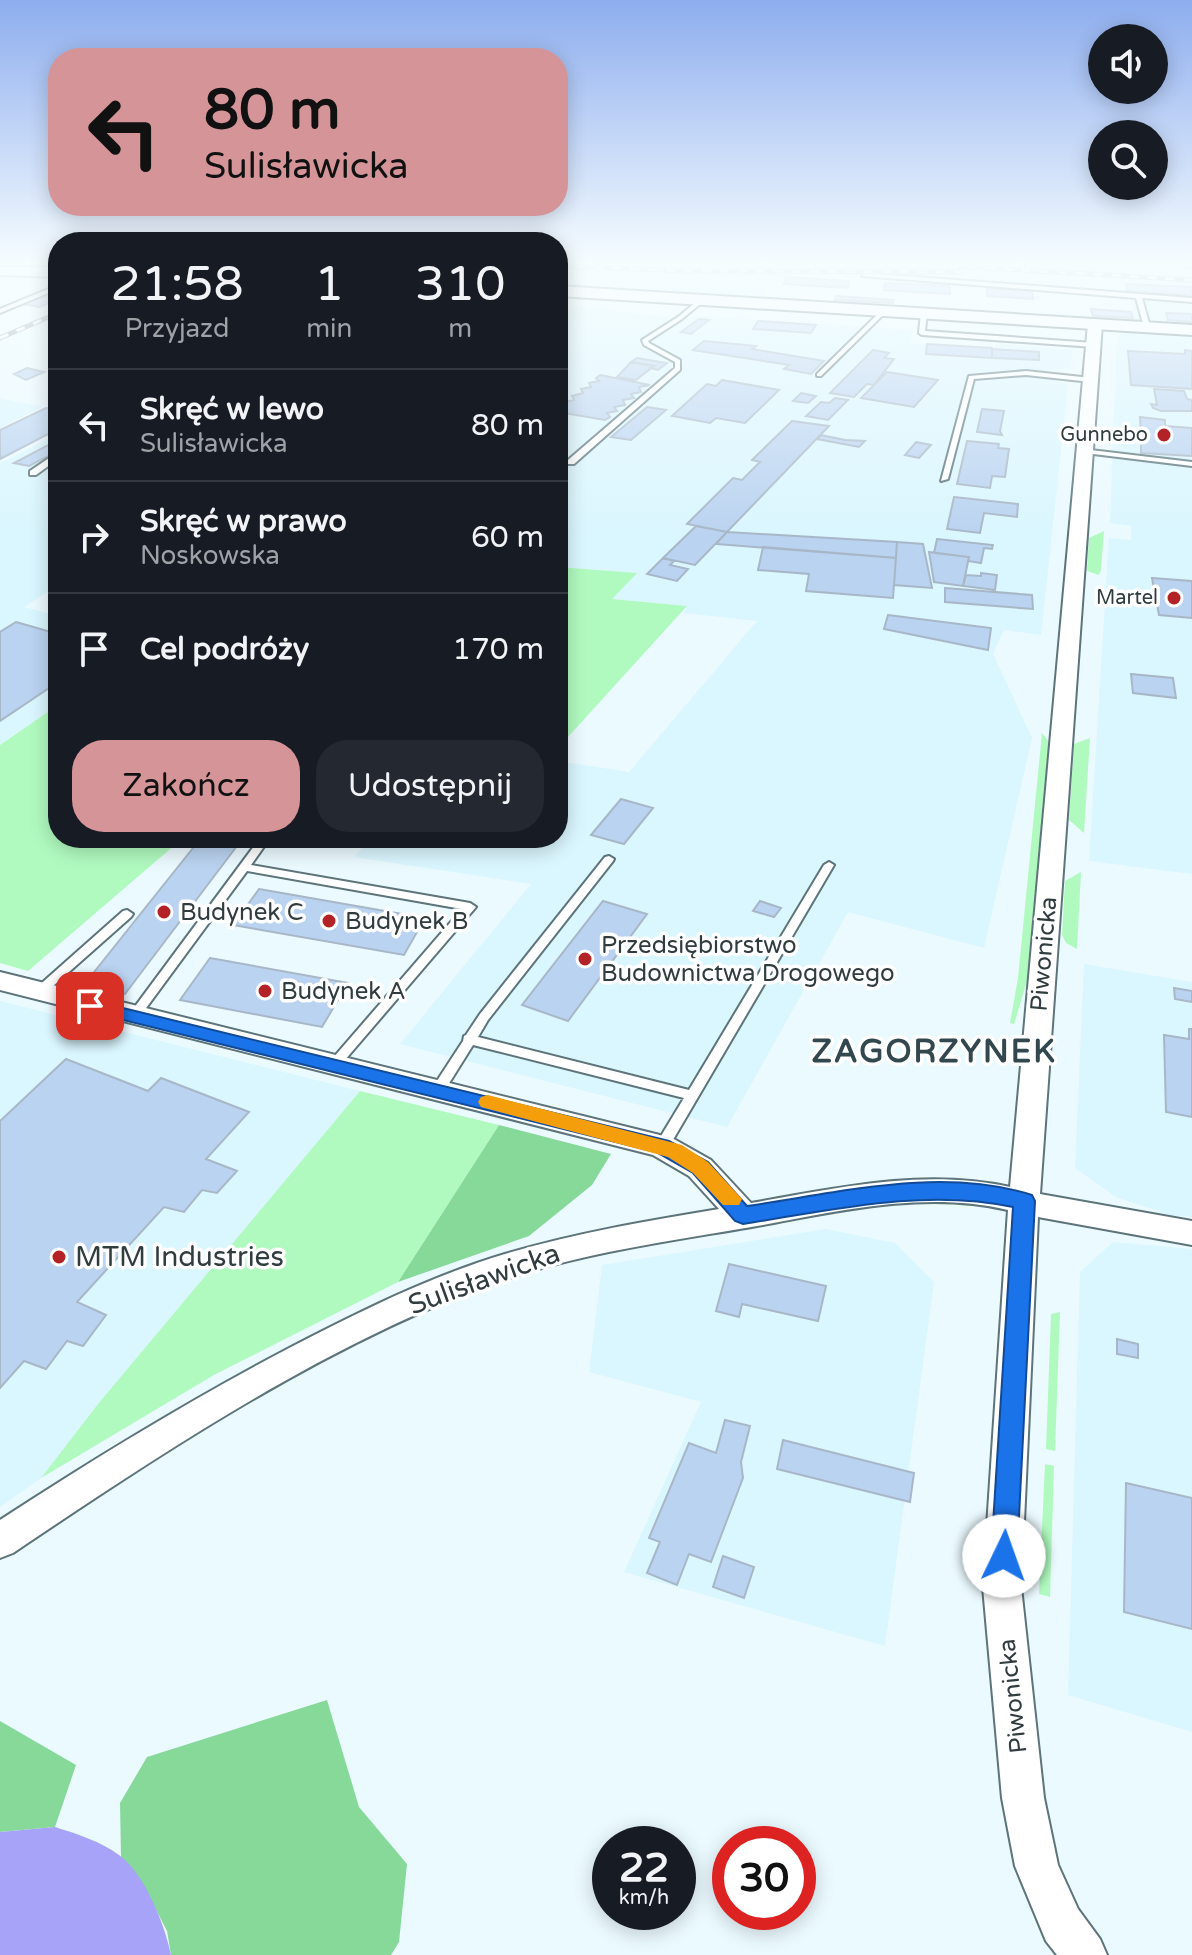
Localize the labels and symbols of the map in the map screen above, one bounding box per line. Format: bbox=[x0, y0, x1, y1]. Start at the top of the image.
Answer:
place label: Gunnebo bbox=[1060, 423, 1148, 447]
marker: Gunnebo bbox=[1155, 426, 1173, 444]
place label: Martel bbox=[1096, 586, 1158, 610]
marker: Martel bbox=[1165, 589, 1183, 607]
street label: Piwonicka bbox=[1025, 895, 1063, 1013]
place label: Budynek C bbox=[180, 898, 303, 927]
marker: Budynek C bbox=[155, 903, 173, 921]
place label: Budynek B bbox=[345, 907, 468, 936]
marker: Budynek B bbox=[320, 912, 338, 930]
place label: Przedsiębiorstwo Budownictwa Drogowego bbox=[601, 931, 895, 988]
marker: Przedsiębiorstwo Budownictwa Drogowego bbox=[576, 950, 594, 968]
pin bbox=[56, 972, 124, 1040]
place label: Budynek A bbox=[281, 977, 406, 1006]
marker: Budynek A bbox=[256, 982, 274, 1000]
district label: ZAGORZYNEK bbox=[811, 1033, 1057, 1071]
street label: Sulisławicka bbox=[403, 1236, 565, 1322]
place label: MTM Industries bbox=[75, 1240, 284, 1274]
marker: MTM Industries bbox=[50, 1248, 68, 1266]
position arrow bbox=[962, 1514, 1046, 1598]
street label: Piwonicka bbox=[993, 1637, 1033, 1755]
speed limit sign: 30 bbox=[712, 1826, 816, 1930]

